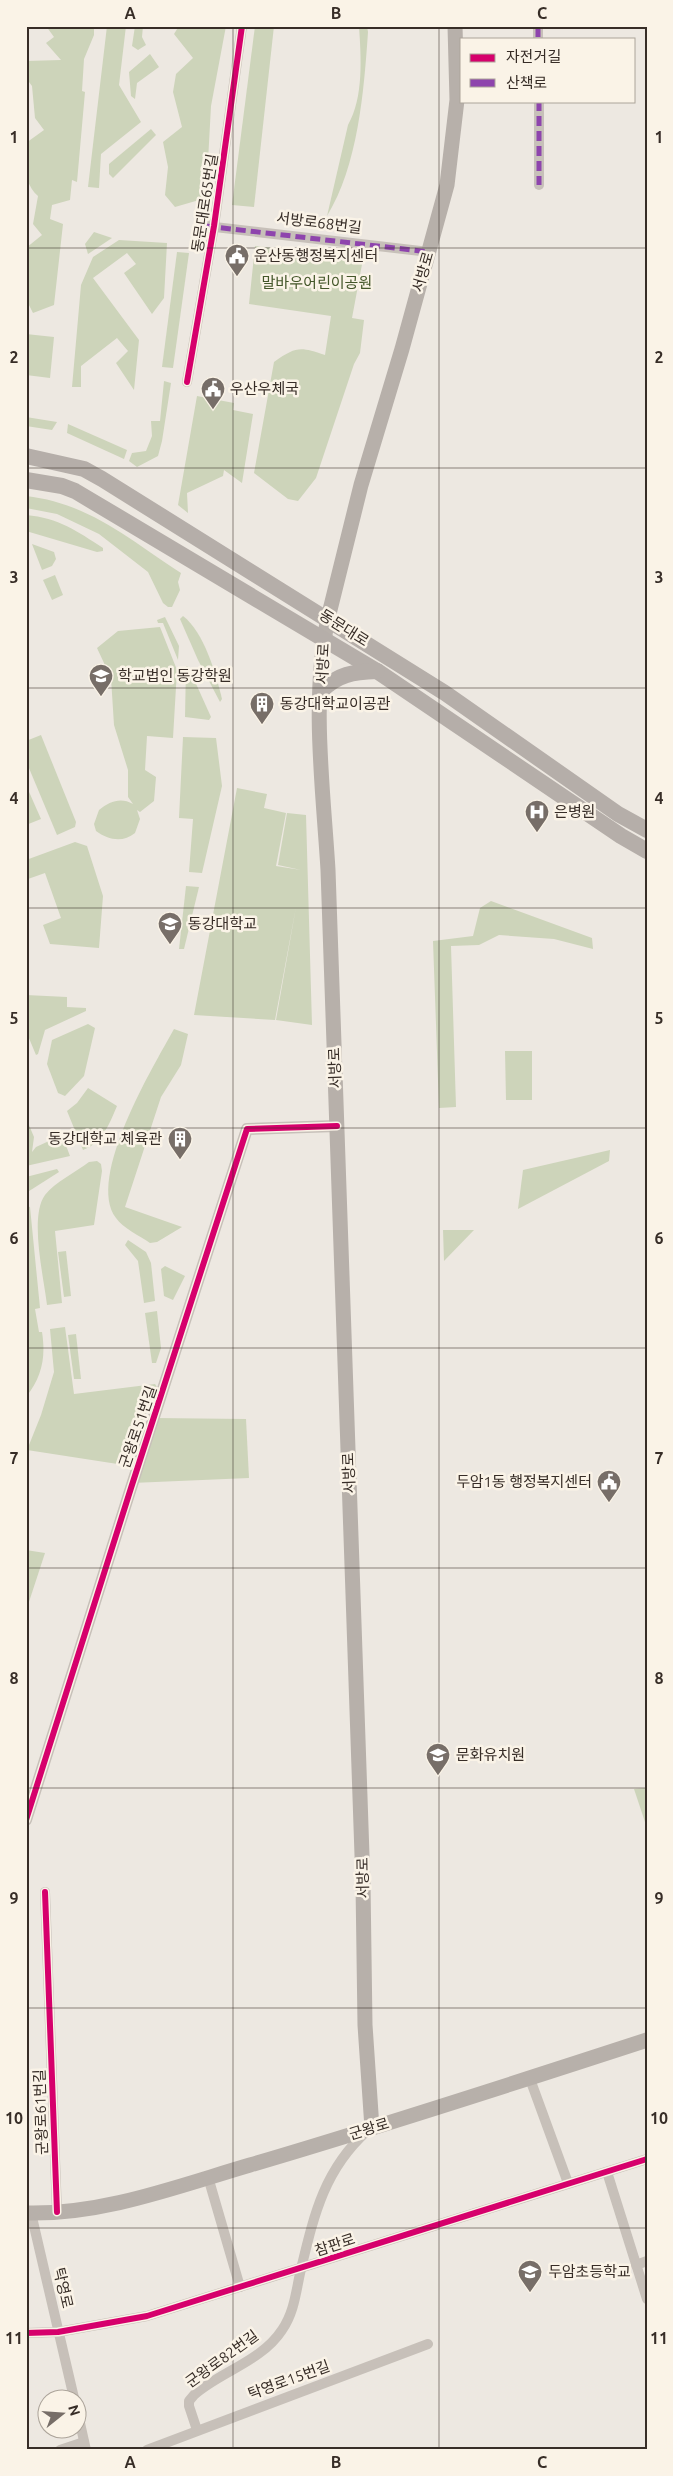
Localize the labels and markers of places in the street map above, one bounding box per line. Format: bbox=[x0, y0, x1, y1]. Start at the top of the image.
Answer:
public building icon: 운산동행정복지센터 bbox=[224, 243, 250, 277]
place label: 운산동행정복지센터 bbox=[254, 247, 378, 264]
public building icon: 우산우체국 bbox=[200, 376, 226, 410]
place label: 우산우체국 bbox=[230, 380, 299, 397]
school or university icon: 학교법인 동강학원 bbox=[88, 663, 114, 697]
place label: 학교법인 동강학원 bbox=[118, 667, 232, 684]
building icon: 동강대학교이공관 bbox=[249, 691, 275, 725]
place label: 동강대학교이공관 bbox=[280, 695, 391, 712]
hospital icon: 은병원 bbox=[524, 799, 550, 833]
place label: 은병원 bbox=[554, 803, 595, 820]
school or university icon: 동강대학교 bbox=[157, 911, 183, 945]
place label: 동강대학교 bbox=[188, 915, 257, 932]
building icon: 동강대학교 체육관 bbox=[167, 1126, 193, 1160]
place label: 동강대학교 체육관 bbox=[48, 1130, 162, 1147]
public building icon: 두암1동 행정복지센터 bbox=[596, 1469, 622, 1503]
place label: 두암1동 행정복지센터 bbox=[456, 1473, 592, 1490]
school or university icon: 문화유치원 bbox=[425, 1742, 451, 1776]
place label: 문화유치원 bbox=[456, 1746, 525, 1763]
school or university icon: 두암초등학교 bbox=[517, 2259, 543, 2293]
place label: 두암초등학교 bbox=[548, 2263, 631, 2280]

